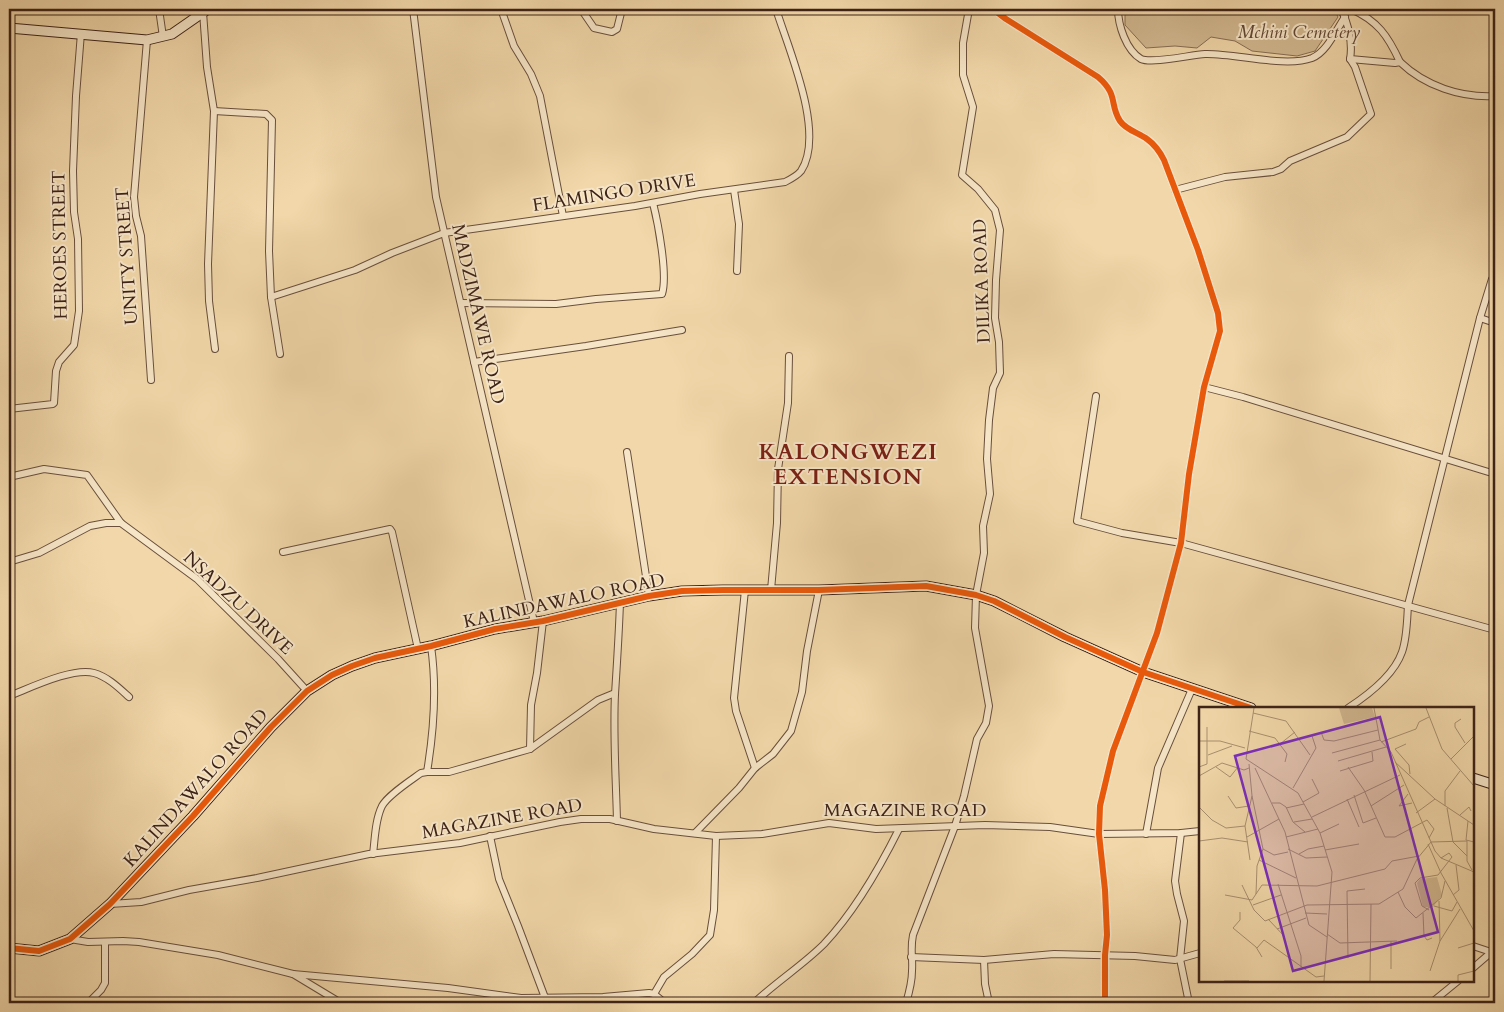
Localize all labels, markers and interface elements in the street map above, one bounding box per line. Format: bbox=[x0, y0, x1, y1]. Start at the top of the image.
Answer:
park label: Mchini Cemetery bbox=[1238, 20, 1360, 45]
street label: FLAMINGO DRIVE bbox=[531, 168, 697, 218]
street label: HEROES STREET bbox=[46, 170, 74, 320]
street label: UNITY STREET bbox=[110, 186, 144, 326]
street label: DILIKA ROAD bbox=[967, 218, 997, 344]
street label: MADZIMAWE ROAD bbox=[445, 221, 511, 407]
district label: KALONGWEZI EXTENSION bbox=[758, 437, 938, 492]
street label: NSADZU DRIVE bbox=[178, 546, 298, 660]
street label: KALINDAWALO ROAD bbox=[461, 567, 667, 635]
street label: KALINDAWALO ROAD bbox=[118, 703, 274, 873]
inset map bbox=[1199, 707, 1474, 982]
street label: MAGAZINE ROAD bbox=[420, 793, 584, 845]
street label: MAGAZINE ROAD bbox=[824, 798, 986, 823]

